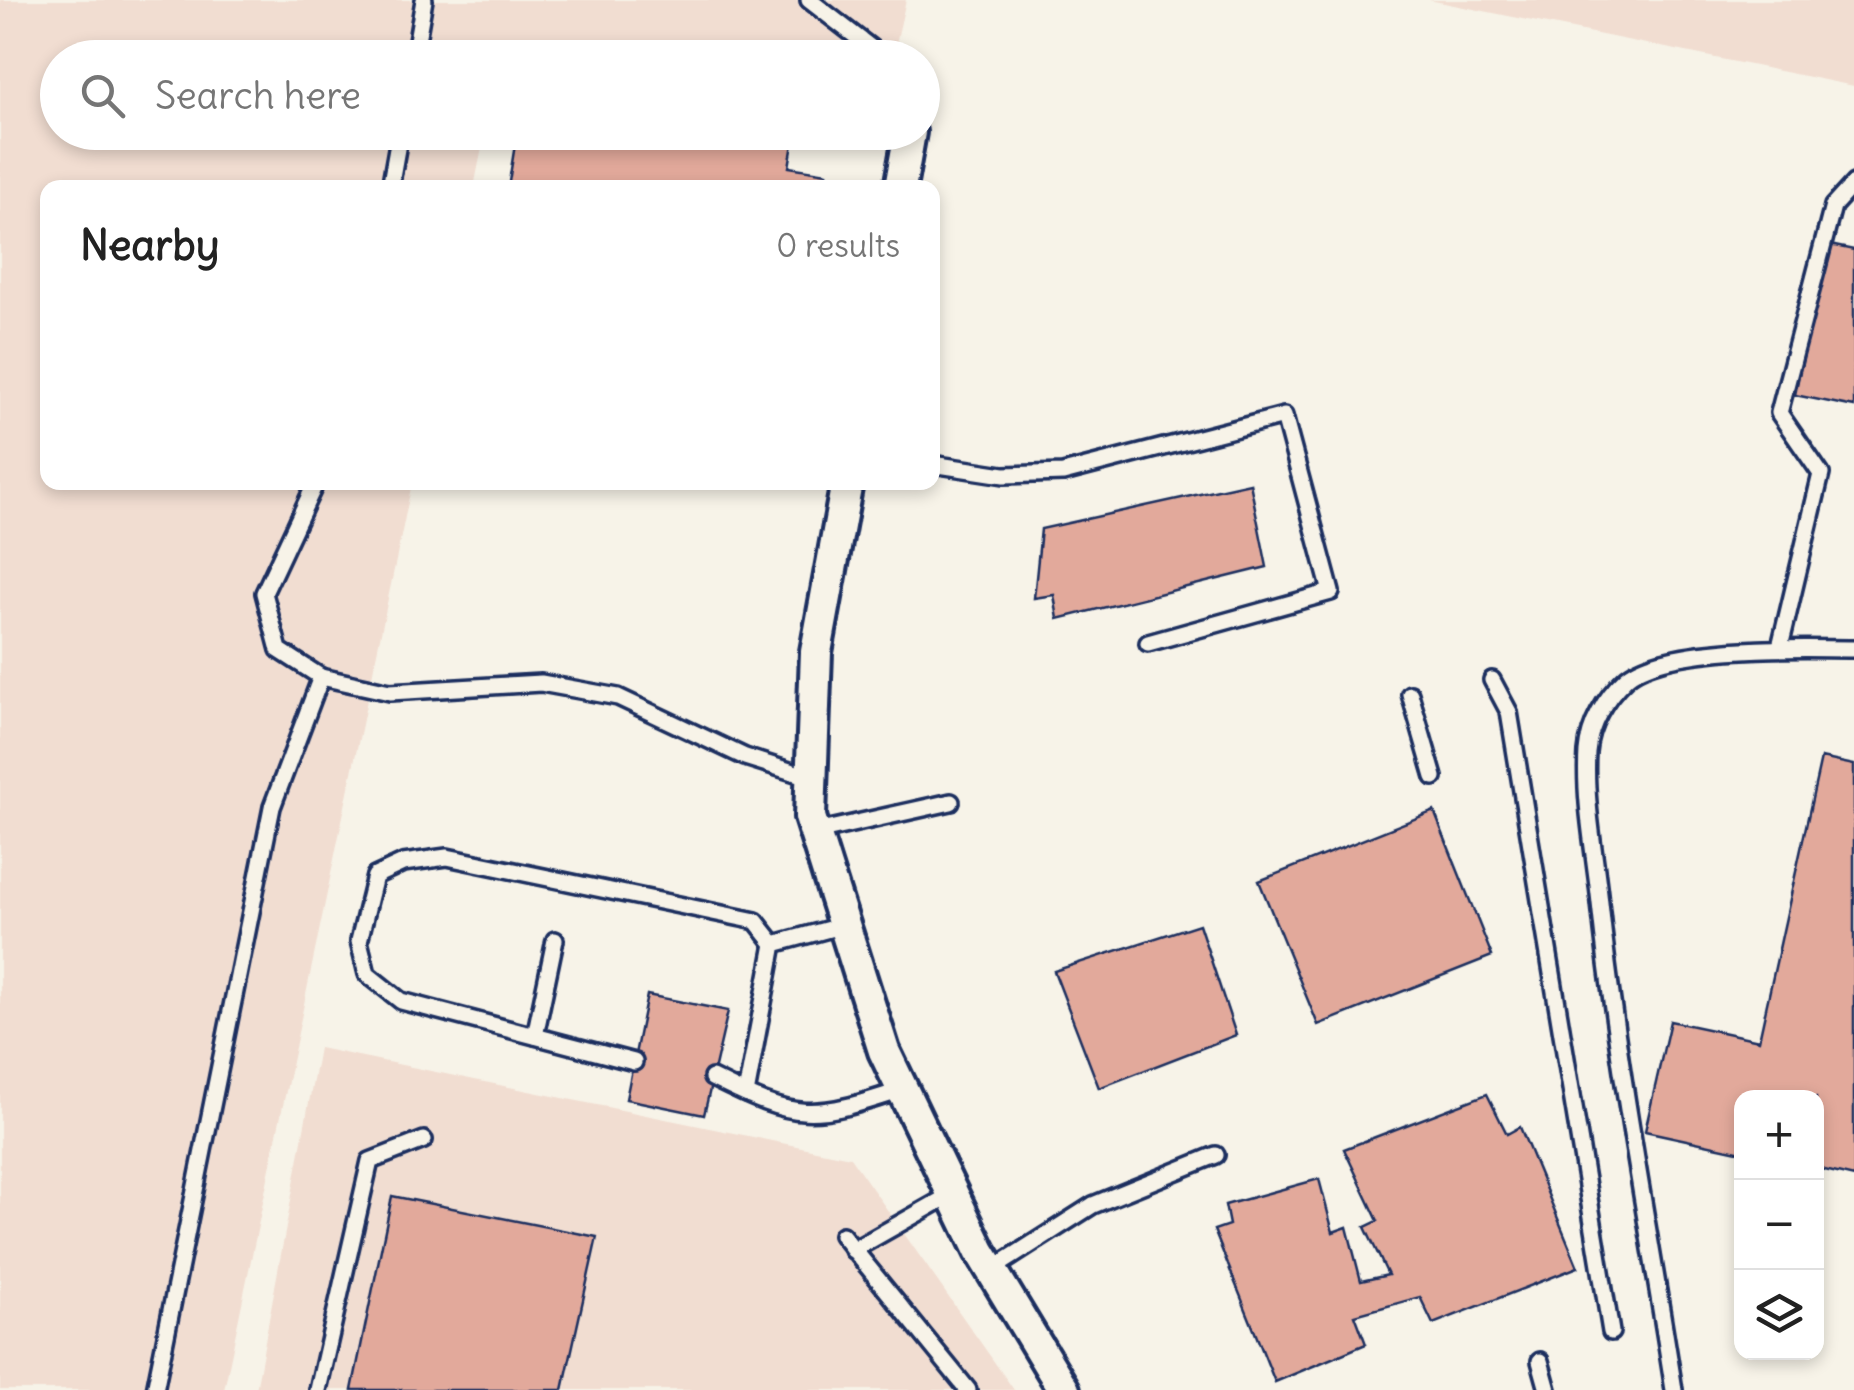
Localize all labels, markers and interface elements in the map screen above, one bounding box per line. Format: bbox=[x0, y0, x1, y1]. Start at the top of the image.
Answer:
search box bbox=[40, 40, 940, 150]
icon: search bbox=[75, 68, 130, 123]
text: Search here bbox=[155, 72, 361, 119]
text: Nearby bbox=[80, 219, 219, 271]
text: 0 results bbox=[776, 225, 900, 266]
map controls bbox=[1734, 1090, 1824, 1360]
button: + bbox=[1734, 1090, 1824, 1180]
button: − bbox=[1734, 1180, 1824, 1270]
button: layers bbox=[1734, 1270, 1824, 1360]

